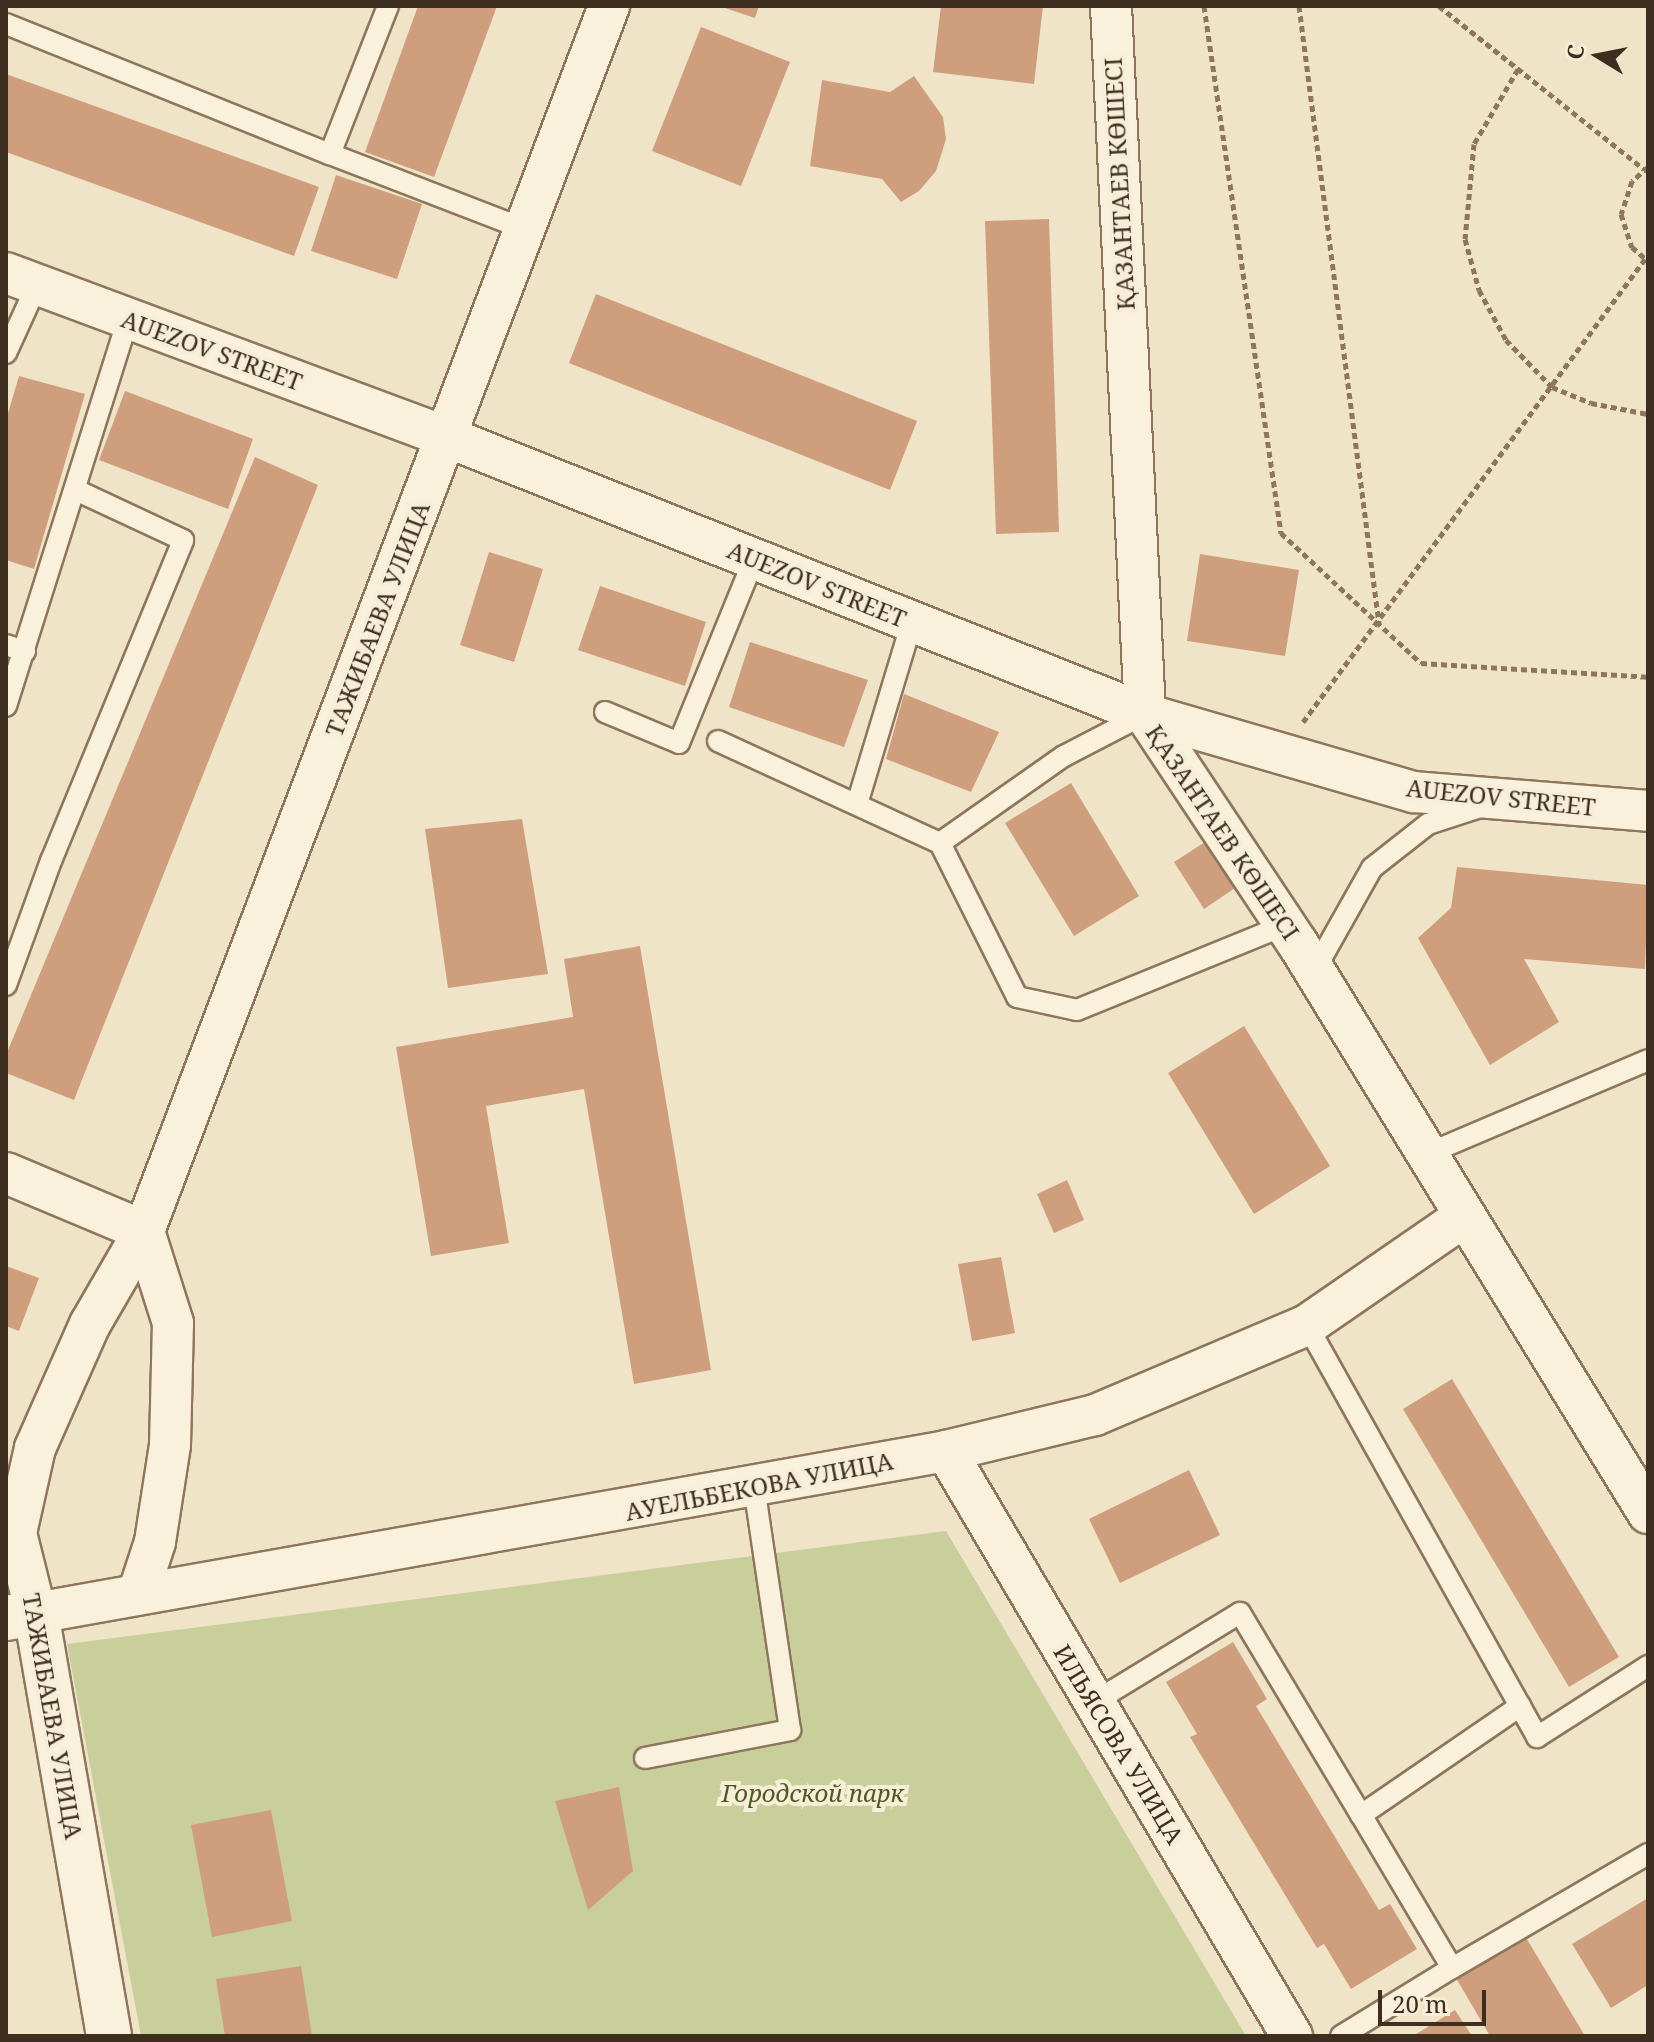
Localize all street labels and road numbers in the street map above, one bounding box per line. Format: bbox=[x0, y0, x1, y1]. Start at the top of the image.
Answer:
street label: ҚАЗАНТАЕВ КӨШЕСІ bbox=[1098, 57, 1140, 311]
street label: AUEZOV STREET bbox=[118, 304, 306, 396]
street label: ТАЖИБАЕВА УЛИЦА bbox=[319, 498, 435, 740]
street label: AUEZOV STREET bbox=[723, 535, 911, 633]
street label: ҚАЗАНТАЕВ КӨШЕСІ bbox=[1140, 719, 1306, 945]
street label: AUEZOV STREET bbox=[1405, 773, 1597, 821]
street label: АУЕЛЬБЕКОВА УЛИЦА bbox=[623, 1446, 895, 1526]
street label: ТАЖИБАЕВА УЛИЦА bbox=[17, 1591, 89, 1841]
street label: ИЛЬЯСОВА УЛИЦА bbox=[1048, 1639, 1190, 1849]

